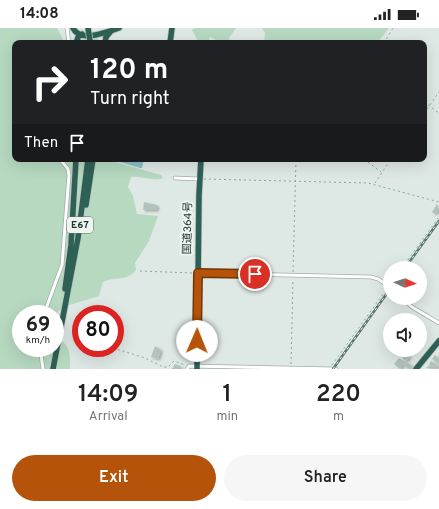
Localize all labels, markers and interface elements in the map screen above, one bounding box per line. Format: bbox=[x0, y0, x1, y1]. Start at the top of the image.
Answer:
text: 14:08 bbox=[20, 5, 59, 24]
text: 120 m bbox=[90, 53, 168, 89]
icon: right bbox=[24, 56, 76, 108]
text: Turn right bbox=[90, 88, 170, 111]
icon: arrive bbox=[66, 132, 88, 154]
text: Then bbox=[24, 134, 58, 153]
street label: 国道364号 bbox=[181, 201, 195, 255]
road number: E67 bbox=[67, 217, 93, 233]
pin bbox=[238, 257, 272, 291]
north arrow bbox=[383, 261, 427, 305]
map controls bbox=[383, 261, 427, 357]
icon: arrive bbox=[244, 263, 266, 285]
speed limit sign: 80 bbox=[72, 305, 124, 357]
text: 69 bbox=[26, 313, 50, 339]
button: sound bbox=[383, 313, 427, 357]
position arrow bbox=[176, 320, 218, 362]
text: km/h bbox=[26, 334, 50, 347]
text: 14:09 bbox=[78, 380, 138, 410]
text: 1 bbox=[223, 380, 232, 410]
text: 220 bbox=[316, 380, 361, 410]
text: Arrival bbox=[89, 409, 128, 425]
text: min bbox=[216, 409, 238, 425]
text: m bbox=[333, 409, 344, 425]
button: Exit bbox=[12, 455, 216, 501]
button: Share bbox=[224, 455, 427, 501]

